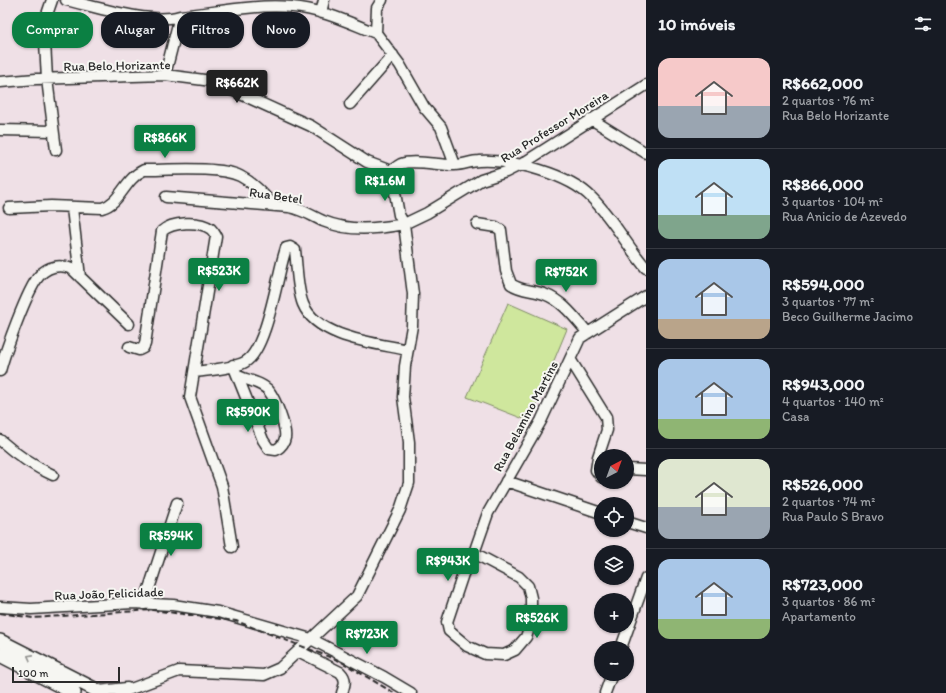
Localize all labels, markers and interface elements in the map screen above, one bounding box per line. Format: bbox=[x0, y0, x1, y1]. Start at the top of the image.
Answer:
chip: Comprar bbox=[12, 12, 93, 48]
chip: Alugar bbox=[101, 12, 169, 48]
chip: Filtros bbox=[177, 12, 244, 48]
chip: Novo bbox=[252, 12, 310, 48]
icon: filters bbox=[912, 13, 934, 35]
text: 10 imóveis bbox=[658, 14, 735, 34]
street label: Rua Belo Horizante bbox=[63, 57, 171, 74]
pin: R$662K bbox=[204, 70, 270, 104]
text: R$662,000 bbox=[782, 73, 863, 93]
icon: home bbox=[690, 74, 738, 122]
text: R$662K bbox=[215, 75, 259, 90]
street label: Rua Professor Moreira bbox=[498, 87, 611, 166]
text: 2 quartos · 76 m² bbox=[782, 93, 874, 108]
text: Rua Belo Horizante bbox=[782, 108, 889, 123]
pin: R$866K bbox=[132, 125, 198, 159]
text: R$866K bbox=[143, 130, 187, 145]
pin: R$1.6M bbox=[352, 168, 418, 202]
text: R$1.6M bbox=[364, 173, 406, 188]
text: R$866,000 bbox=[782, 174, 864, 194]
icon: home bbox=[690, 175, 738, 223]
street label: Rua Betel bbox=[248, 184, 304, 207]
text: 3 quartos · 104 m² bbox=[782, 194, 883, 209]
text: Rua Anicio de Azevedo bbox=[782, 209, 907, 224]
pin: R$523K bbox=[186, 258, 252, 292]
pin: R$752K bbox=[533, 259, 599, 293]
text: R$523K bbox=[197, 263, 241, 278]
text: R$752K bbox=[545, 264, 587, 279]
text: R$594,000 bbox=[782, 274, 864, 294]
icon: home bbox=[690, 275, 738, 323]
text: 3 quartos · 77 m² bbox=[782, 294, 874, 309]
text: Beco Guilherme Jacimo bbox=[782, 309, 913, 324]
street label: Rua Belamino Martins bbox=[490, 358, 561, 474]
text: R$943,000 bbox=[782, 374, 865, 394]
icon: home bbox=[690, 375, 738, 423]
text: 4 quartos · 140 m² bbox=[782, 394, 884, 409]
pin: R$590K bbox=[215, 399, 281, 433]
text: R$590K bbox=[226, 404, 270, 419]
text: Casa bbox=[782, 409, 809, 424]
north arrow bbox=[594, 449, 634, 489]
map controls bbox=[594, 449, 634, 681]
text: R$526,000 bbox=[782, 474, 863, 494]
icon: home bbox=[690, 475, 738, 523]
text: 2 quartos · 74 m² bbox=[782, 494, 875, 509]
button: locate bbox=[594, 497, 634, 537]
text: Rua Paulo S Bravo bbox=[782, 509, 884, 524]
pin: R$594K bbox=[138, 523, 204, 557]
text: R$594K bbox=[149, 528, 193, 543]
button: layers bbox=[594, 545, 634, 585]
pin: R$943K bbox=[415, 548, 481, 582]
text: R$943K bbox=[426, 553, 470, 568]
text: R$723,000 bbox=[782, 574, 863, 594]
icon: home bbox=[690, 575, 738, 623]
street label: Rua João Felicidade bbox=[54, 584, 164, 603]
button: + bbox=[594, 593, 634, 633]
text: 3 quartos · 86 m² bbox=[782, 594, 875, 609]
pin: R$526K bbox=[504, 605, 570, 639]
text: Apartamento bbox=[782, 609, 856, 624]
text: R$526K bbox=[515, 610, 559, 625]
pin: R$723K bbox=[334, 621, 400, 655]
text: R$723K bbox=[346, 626, 388, 641]
button: − bbox=[594, 641, 634, 681]
one-way arrow bbox=[27, 654, 34, 662]
scale bar bbox=[12, 665, 120, 684]
text: 100 m bbox=[18, 667, 48, 680]

